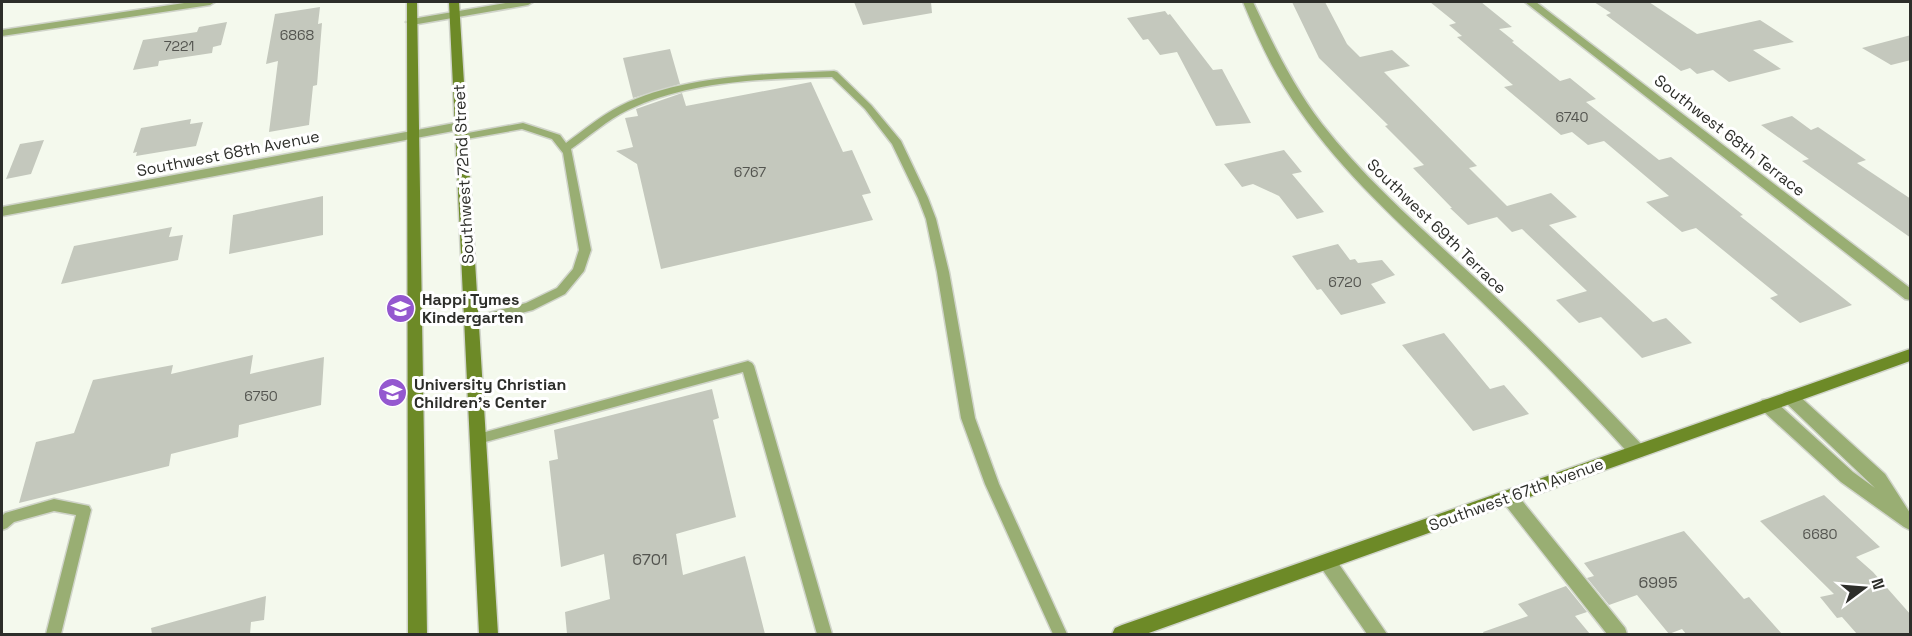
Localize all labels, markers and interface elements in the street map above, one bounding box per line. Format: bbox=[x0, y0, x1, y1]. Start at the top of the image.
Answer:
house number: 6868 bbox=[280, 26, 315, 44]
house number: 7221 bbox=[164, 37, 194, 55]
street label: Southwest 68th Terrace bbox=[1650, 70, 1810, 201]
street label: Southwest 72nd Street bbox=[448, 84, 479, 264]
house number: 6740 bbox=[1555, 108, 1589, 126]
street label: Southwest 68th Avenue bbox=[135, 125, 321, 182]
street label: Southwest 69th Terrace bbox=[1362, 154, 1511, 299]
house number: 6767 bbox=[734, 163, 766, 181]
house number: 6720 bbox=[1328, 273, 1362, 291]
place label: Happi Tymes Kindergarten bbox=[422, 289, 524, 328]
school or university icon: Happi Tymes Kindergarten bbox=[385, 292, 417, 324]
place label: University Christian Children's Center bbox=[414, 374, 566, 413]
school or university icon: University Christian Children's Center bbox=[377, 377, 409, 409]
house number: 6750 bbox=[244, 387, 278, 405]
street label: Southwest 67th Avenue bbox=[1426, 453, 1606, 536]
house number: 6680 bbox=[1803, 525, 1837, 543]
house number: 6701 bbox=[632, 549, 668, 570]
north arrow bbox=[1834, 558, 1894, 618]
house number: 6995 bbox=[1639, 572, 1677, 593]
text: N bbox=[1866, 576, 1890, 592]

